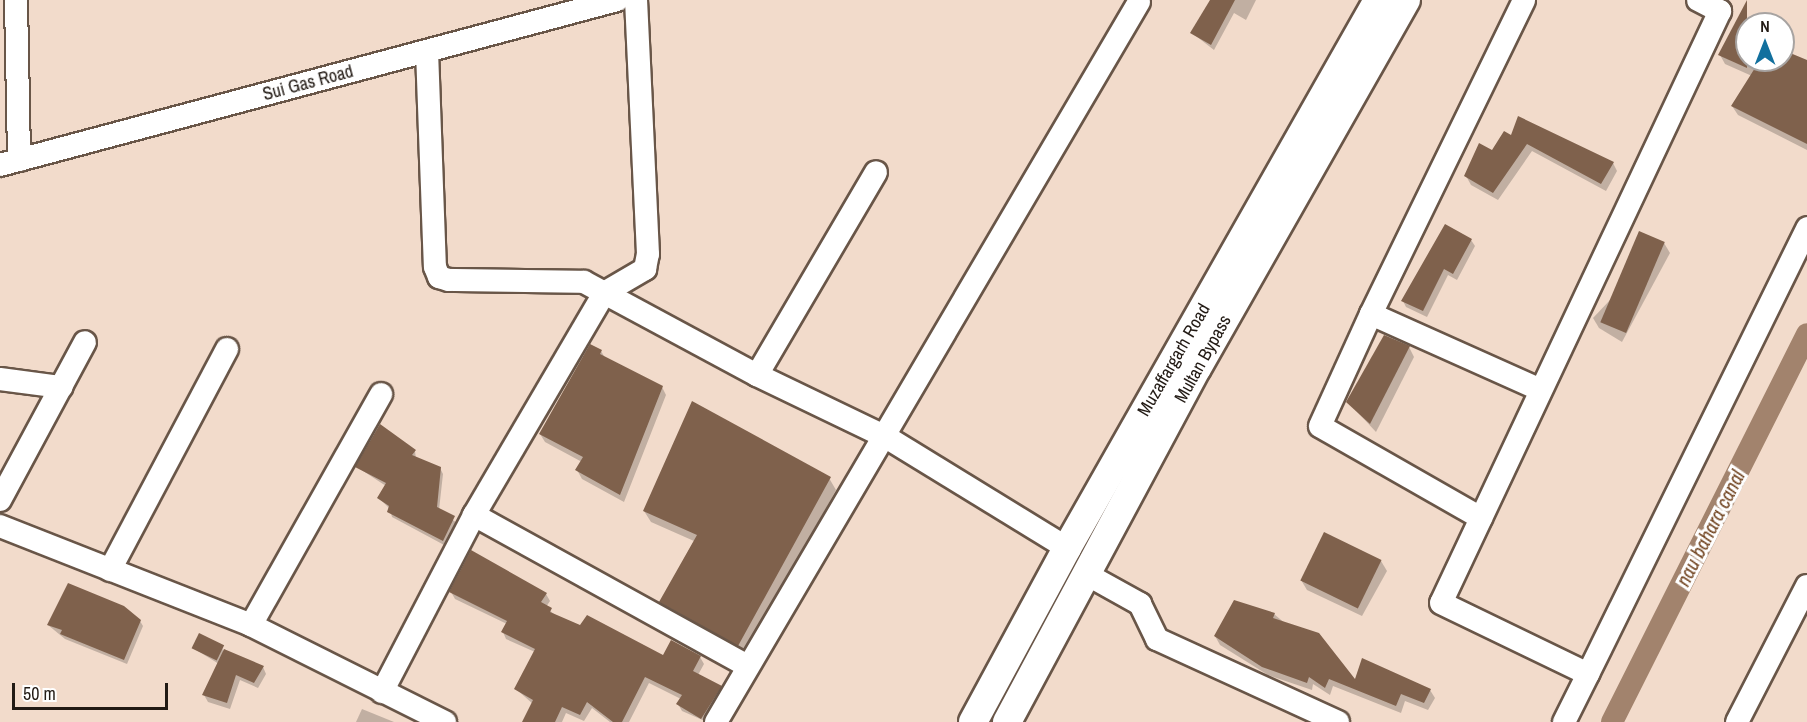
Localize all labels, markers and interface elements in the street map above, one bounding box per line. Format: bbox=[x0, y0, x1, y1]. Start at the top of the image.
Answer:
north arrow bbox=[1735, 12, 1795, 72]
text: N bbox=[1760, 15, 1770, 37]
street label: Sui Gas Road bbox=[260, 61, 356, 105]
street label: Muzaffargarh Road bbox=[1133, 300, 1215, 420]
street label: Multan Bypass bbox=[1170, 311, 1236, 407]
water label: nau bahara canal bbox=[1671, 466, 1749, 590]
scale bar bbox=[15, 671, 171, 709]
text: 50 m bbox=[23, 681, 56, 706]

